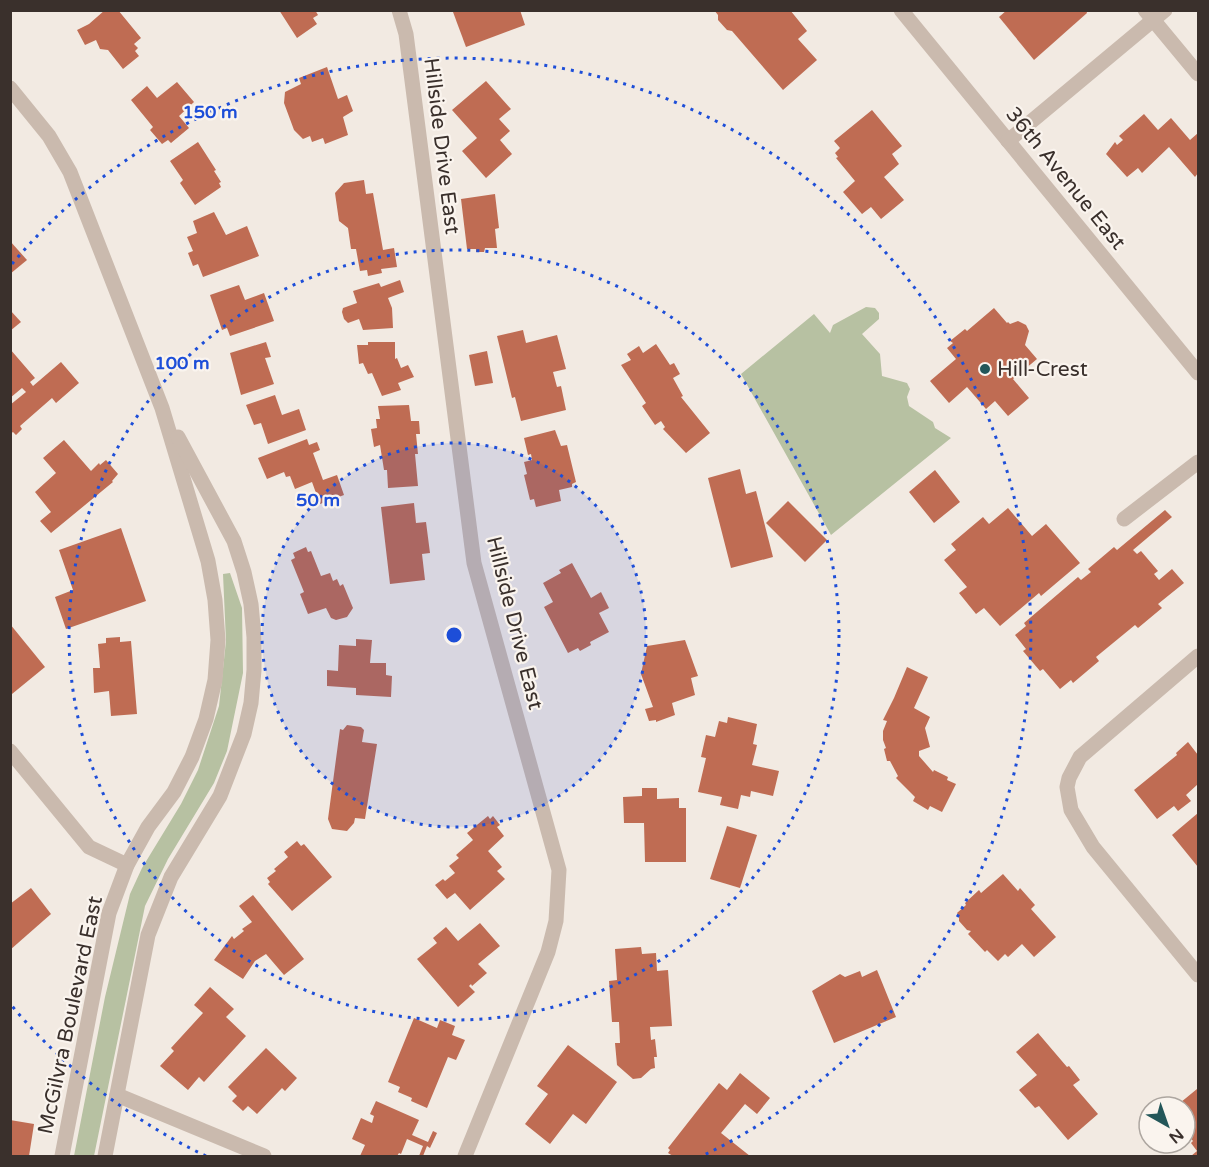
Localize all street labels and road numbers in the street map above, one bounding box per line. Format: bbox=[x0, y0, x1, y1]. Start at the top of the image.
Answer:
street label: Hillside Drive East bbox=[418, 56, 465, 236]
street label: 36th Avenue East bbox=[1000, 102, 1131, 255]
street label: Hillside Drive East bbox=[481, 534, 548, 712]
street label: McGilvra Boulevard East bbox=[33, 894, 108, 1137]

